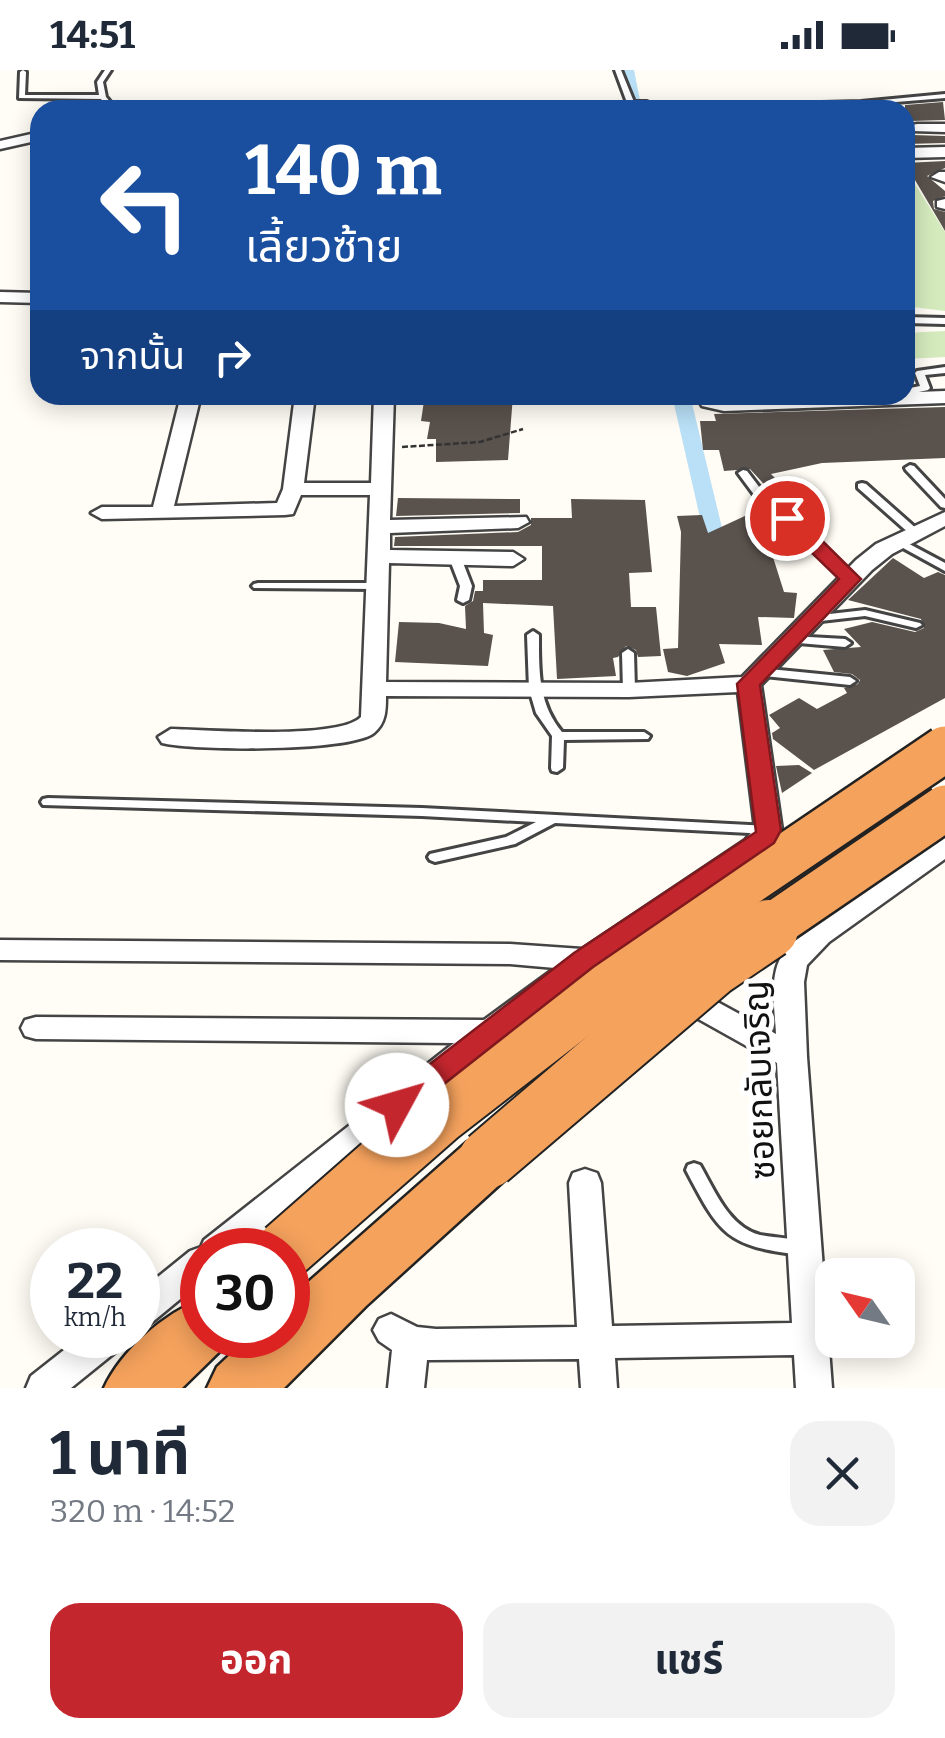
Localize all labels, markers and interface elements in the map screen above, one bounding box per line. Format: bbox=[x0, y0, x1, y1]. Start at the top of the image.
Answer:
text: 14:51 bbox=[50, 12, 135, 58]
text: 140 m bbox=[245, 129, 442, 213]
icon: left bbox=[80, 140, 210, 270]
text: เลี้ยวซ้าย bbox=[245, 220, 402, 274]
icon: right bbox=[205, 330, 260, 385]
text: จากนั้น bbox=[80, 333, 185, 379]
pin bbox=[745, 476, 830, 561]
icon: arrive bbox=[760, 491, 815, 546]
street label: ซอยกลับเจริญ bbox=[735, 980, 783, 1180]
position arrow bbox=[345, 1053, 449, 1157]
speed limit sign: 30 bbox=[180, 1228, 310, 1358]
text: 22 bbox=[67, 1251, 123, 1311]
north arrow bbox=[815, 1258, 915, 1358]
map controls bbox=[815, 1258, 915, 1358]
text: km/h bbox=[64, 1303, 126, 1333]
text: 1 นาที bbox=[50, 1418, 190, 1490]
button: close bbox=[790, 1421, 895, 1526]
text: 320 m · 14:52 bbox=[50, 1492, 235, 1530]
button: ออก bbox=[50, 1603, 463, 1718]
button: แชร์ bbox=[483, 1603, 895, 1718]

